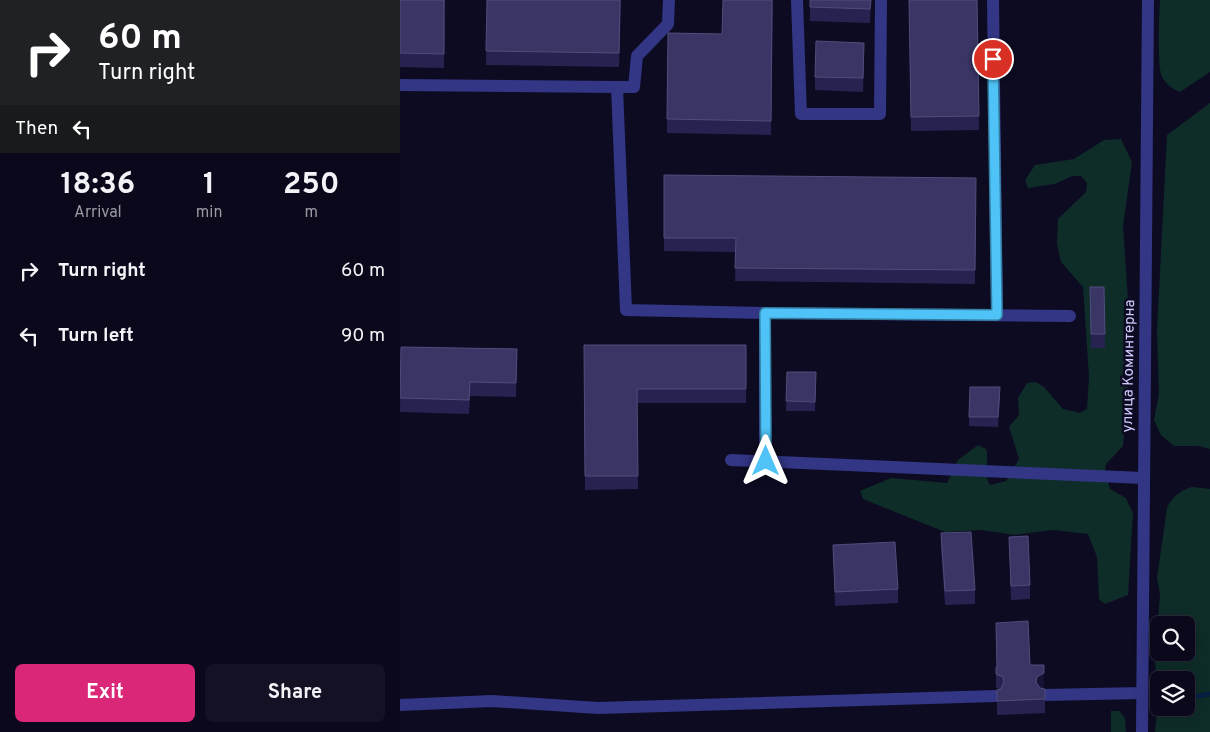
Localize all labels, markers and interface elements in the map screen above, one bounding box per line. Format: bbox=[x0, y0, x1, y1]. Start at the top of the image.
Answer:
text: 60 m bbox=[98, 17, 182, 61]
icon: right bbox=[15, 20, 80, 85]
pin bbox=[972, 38, 1014, 80]
icon: arrive bbox=[979, 45, 1007, 73]
text: Turn right bbox=[98, 60, 195, 87]
icon: left bbox=[68, 115, 96, 143]
text: Then bbox=[15, 117, 58, 141]
text: 18:36 bbox=[61, 167, 135, 204]
text: 1 bbox=[203, 167, 215, 204]
text: 250 bbox=[283, 167, 339, 204]
text: Arrival bbox=[74, 203, 122, 223]
text: min bbox=[196, 203, 222, 223]
text: m bbox=[304, 203, 318, 223]
icon: right bbox=[15, 257, 43, 285]
text: Turn right bbox=[58, 259, 146, 283]
text: 60 m bbox=[341, 259, 385, 283]
street label: улица Коминтерна bbox=[1119, 299, 1140, 433]
icon: left bbox=[15, 322, 43, 350]
text: Turn left bbox=[58, 324, 134, 348]
text: 90 m bbox=[341, 324, 385, 348]
position arrow bbox=[739, 434, 791, 486]
map controls bbox=[1150, 616, 1195, 716]
button: search bbox=[1150, 616, 1195, 661]
button: Exit bbox=[15, 664, 195, 722]
button: Share bbox=[205, 664, 385, 722]
button: layers bbox=[1150, 671, 1195, 716]

